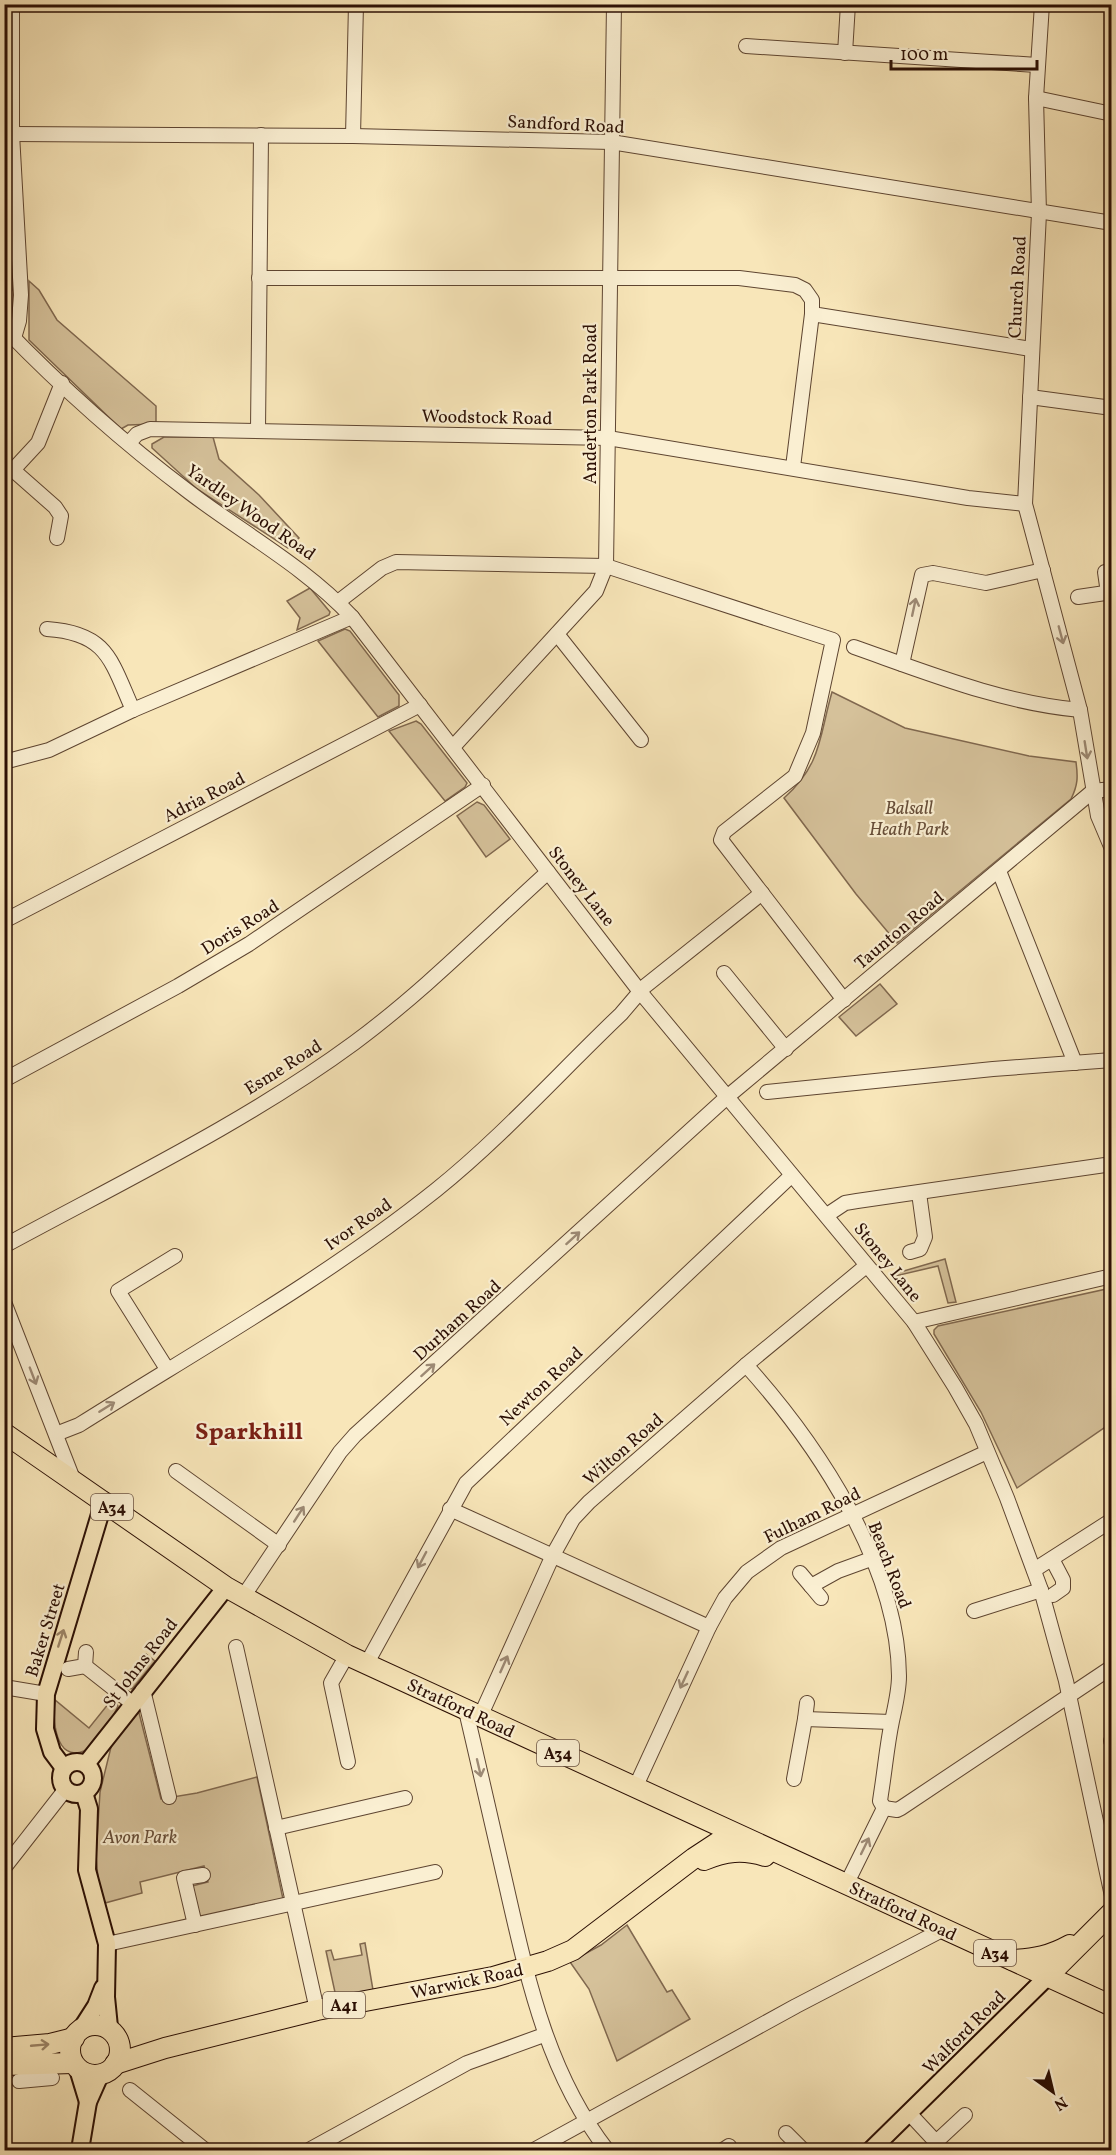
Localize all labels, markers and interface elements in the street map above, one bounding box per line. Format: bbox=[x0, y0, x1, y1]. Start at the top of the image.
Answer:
scale bar bbox=[891, 33, 1036, 71]
text: 100 m bbox=[900, 43, 949, 68]
street label: Sandford Road bbox=[507, 110, 625, 141]
street label: Church Road bbox=[1003, 235, 1034, 339]
street label: Anderton Park Road bbox=[579, 324, 604, 484]
street label: Woodstock Road bbox=[421, 405, 553, 432]
street label: Yardley Wood Road bbox=[180, 459, 320, 567]
one-way arrow bbox=[909, 597, 920, 617]
one-way arrow bbox=[1055, 625, 1067, 644]
one-way arrow bbox=[1081, 740, 1092, 760]
street label: Adria Road bbox=[160, 767, 250, 830]
park label: Balsall Heath Park bbox=[869, 797, 949, 843]
street label: Stoney Lane bbox=[541, 841, 620, 932]
street label: Taunton Road bbox=[850, 886, 950, 976]
street label: Doris Road bbox=[197, 894, 285, 962]
street label: Esme Road bbox=[240, 1035, 327, 1102]
street label: Ivor Road bbox=[320, 1193, 398, 1258]
street label: Stoney Lane bbox=[847, 1218, 927, 1308]
one-way arrow bbox=[565, 1231, 580, 1246]
street label: Durham Road bbox=[409, 1275, 508, 1367]
street label: Newton Road bbox=[495, 1342, 589, 1433]
one-way arrow bbox=[421, 1363, 436, 1377]
one-way arrow bbox=[28, 1366, 39, 1385]
one-way arrow bbox=[99, 1400, 116, 1413]
street label: Wilton Road bbox=[578, 1408, 670, 1492]
district label: Sparkhill bbox=[195, 1416, 303, 1450]
street label: Fulham Road bbox=[760, 1482, 865, 1551]
road number: A34 bbox=[91, 1494, 133, 1520]
one-way arrow bbox=[293, 1506, 305, 1523]
street label: Beach Road bbox=[861, 1518, 917, 1613]
one-way arrow bbox=[416, 1551, 428, 1568]
street label: Baker Street bbox=[20, 1581, 73, 1680]
street label: St Johns Road bbox=[98, 1613, 184, 1714]
one-way arrow bbox=[56, 1629, 67, 1648]
one-way arrow bbox=[499, 1655, 510, 1673]
one-way arrow bbox=[678, 1671, 689, 1689]
street label: Stratford Road bbox=[402, 1673, 518, 1745]
road number: A34 bbox=[537, 1740, 579, 1766]
one-way arrow bbox=[474, 1758, 486, 1777]
park label: Avon Park bbox=[102, 1826, 177, 1851]
one-way arrow bbox=[860, 1838, 871, 1856]
street label: Stratford Road bbox=[844, 1876, 960, 1948]
road number: A34 bbox=[974, 1940, 1016, 1966]
street label: Warwick Road bbox=[409, 1958, 526, 2007]
street label: Walford Road bbox=[918, 1986, 1012, 2080]
road number: A41 bbox=[323, 1992, 365, 2018]
one-way arrow bbox=[29, 2039, 49, 2050]
north arrow bbox=[1023, 2062, 1083, 2122]
text: N bbox=[1049, 2090, 1071, 2115]

